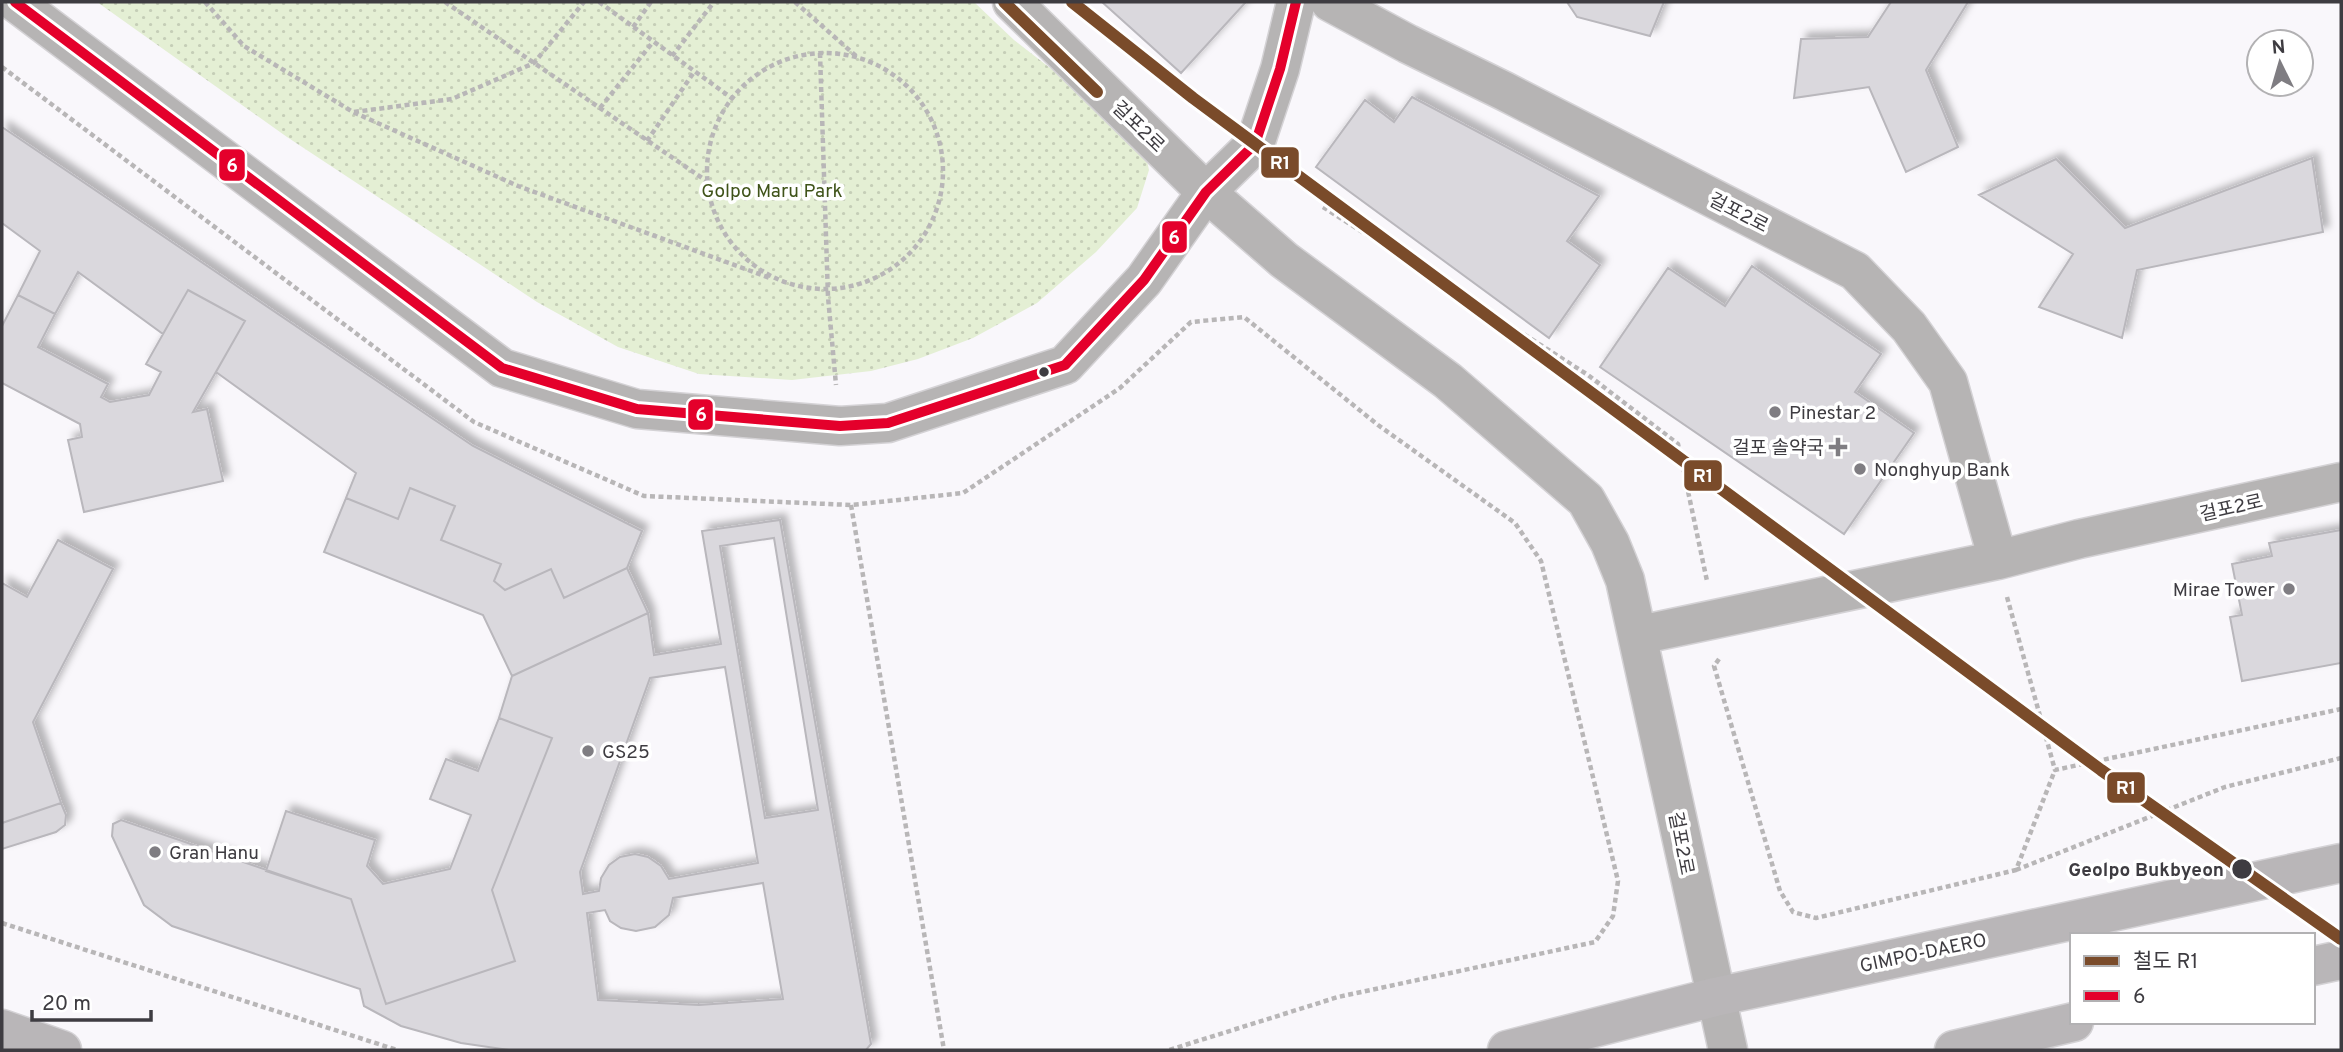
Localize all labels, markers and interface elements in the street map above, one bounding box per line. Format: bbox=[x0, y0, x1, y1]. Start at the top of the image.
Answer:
north arrow bbox=[2245, 28, 2315, 98]
text: N bbox=[2271, 36, 2287, 61]
street label: 걸포2로 bbox=[1106, 97, 1169, 158]
line badge: R1 bbox=[1260, 146, 1300, 179]
line badge: 6 bbox=[218, 148, 246, 182]
text: R1 bbox=[1270, 152, 1290, 176]
text: 6 bbox=[226, 155, 238, 179]
park label: Golpo Maru Park bbox=[701, 180, 843, 204]
street label: 걸포2로 bbox=[1704, 189, 1772, 239]
line badge: 6 bbox=[1161, 220, 1188, 254]
text: 6 bbox=[1168, 227, 1180, 251]
unlabelled marker bbox=[1037, 365, 1051, 379]
line badge: 6 bbox=[687, 398, 714, 431]
place label: Pinestar 2 bbox=[1789, 402, 1876, 426]
text: 6 bbox=[695, 404, 707, 428]
marker: Pinestar 2 bbox=[1767, 404, 1783, 420]
place label: 걸포 솔약국 bbox=[1732, 437, 1824, 461]
marker: 걸포 솔약국 bbox=[1830, 439, 1846, 455]
line badge: R1 bbox=[1683, 459, 1723, 492]
place label: Nonghyup Bank bbox=[1874, 459, 2010, 483]
marker: Nonghyup Bank bbox=[1852, 461, 1868, 477]
text: R1 bbox=[1693, 465, 1713, 489]
street label: 걸포2로 bbox=[2198, 490, 2265, 528]
place label: Mirae Tower bbox=[2173, 579, 2276, 603]
marker: Mirae Tower bbox=[2281, 581, 2297, 597]
place label: GS25 bbox=[602, 741, 650, 765]
marker: GS25 bbox=[580, 743, 596, 759]
line badge: R1 bbox=[2106, 771, 2146, 804]
text: R1 bbox=[2116, 777, 2136, 801]
street label: 걸포2로 bbox=[1662, 810, 1698, 877]
place label: Gran Hanu bbox=[169, 842, 259, 866]
marker: Gran Hanu bbox=[147, 844, 163, 860]
marker: Geolpo Bukbyeon bbox=[2230, 857, 2254, 881]
place label: Geolpo Bukbyeon bbox=[2068, 859, 2224, 883]
street label: GIMPO-DAERO bbox=[1858, 929, 1989, 979]
legend bbox=[2070, 933, 2315, 1024]
text: 철도 R1 bbox=[2133, 949, 2198, 976]
scale bar bbox=[32, 978, 150, 1022]
text: 6 bbox=[2133, 984, 2146, 1011]
text: 20 m bbox=[42, 991, 91, 1018]

